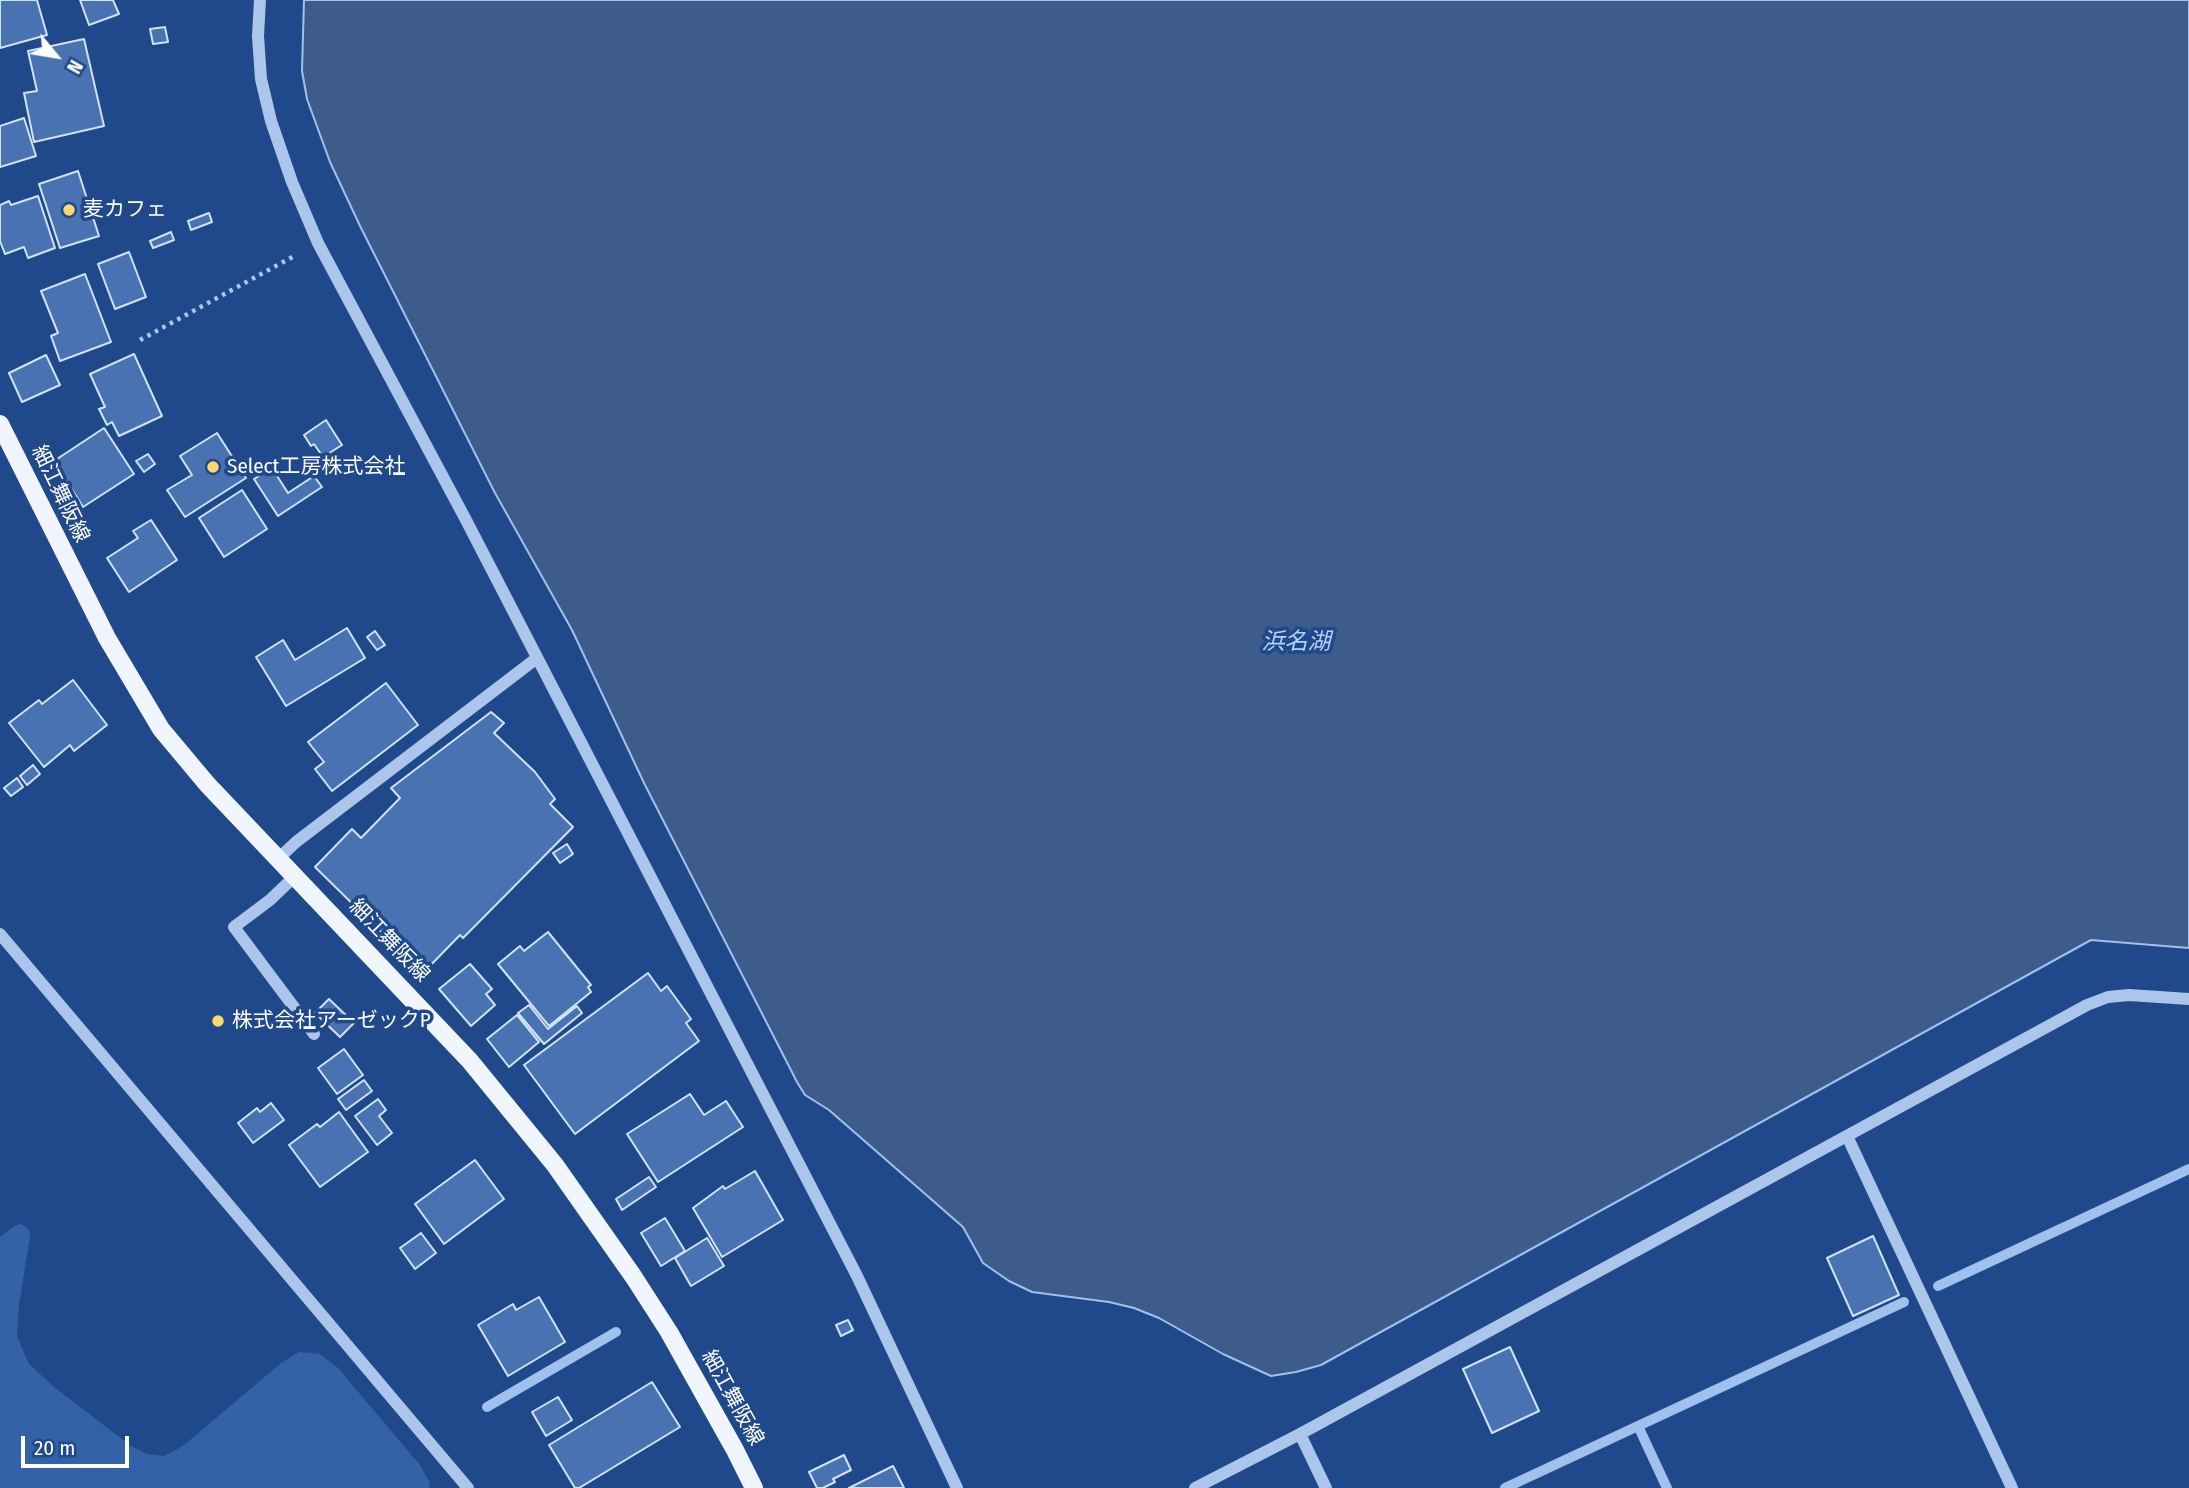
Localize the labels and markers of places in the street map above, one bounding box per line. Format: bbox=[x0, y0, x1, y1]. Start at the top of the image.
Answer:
place label: 麦カフェ bbox=[83, 197, 167, 223]
marker: 麦カフェ bbox=[61, 202, 77, 218]
place label: Select工房株式会社 bbox=[227, 454, 405, 480]
marker: Select工房株式会社 bbox=[205, 459, 221, 475]
place label: 株式会社アーゼックP bbox=[232, 1008, 431, 1034]
marker: 株式会社アーゼックP bbox=[210, 1013, 226, 1029]

